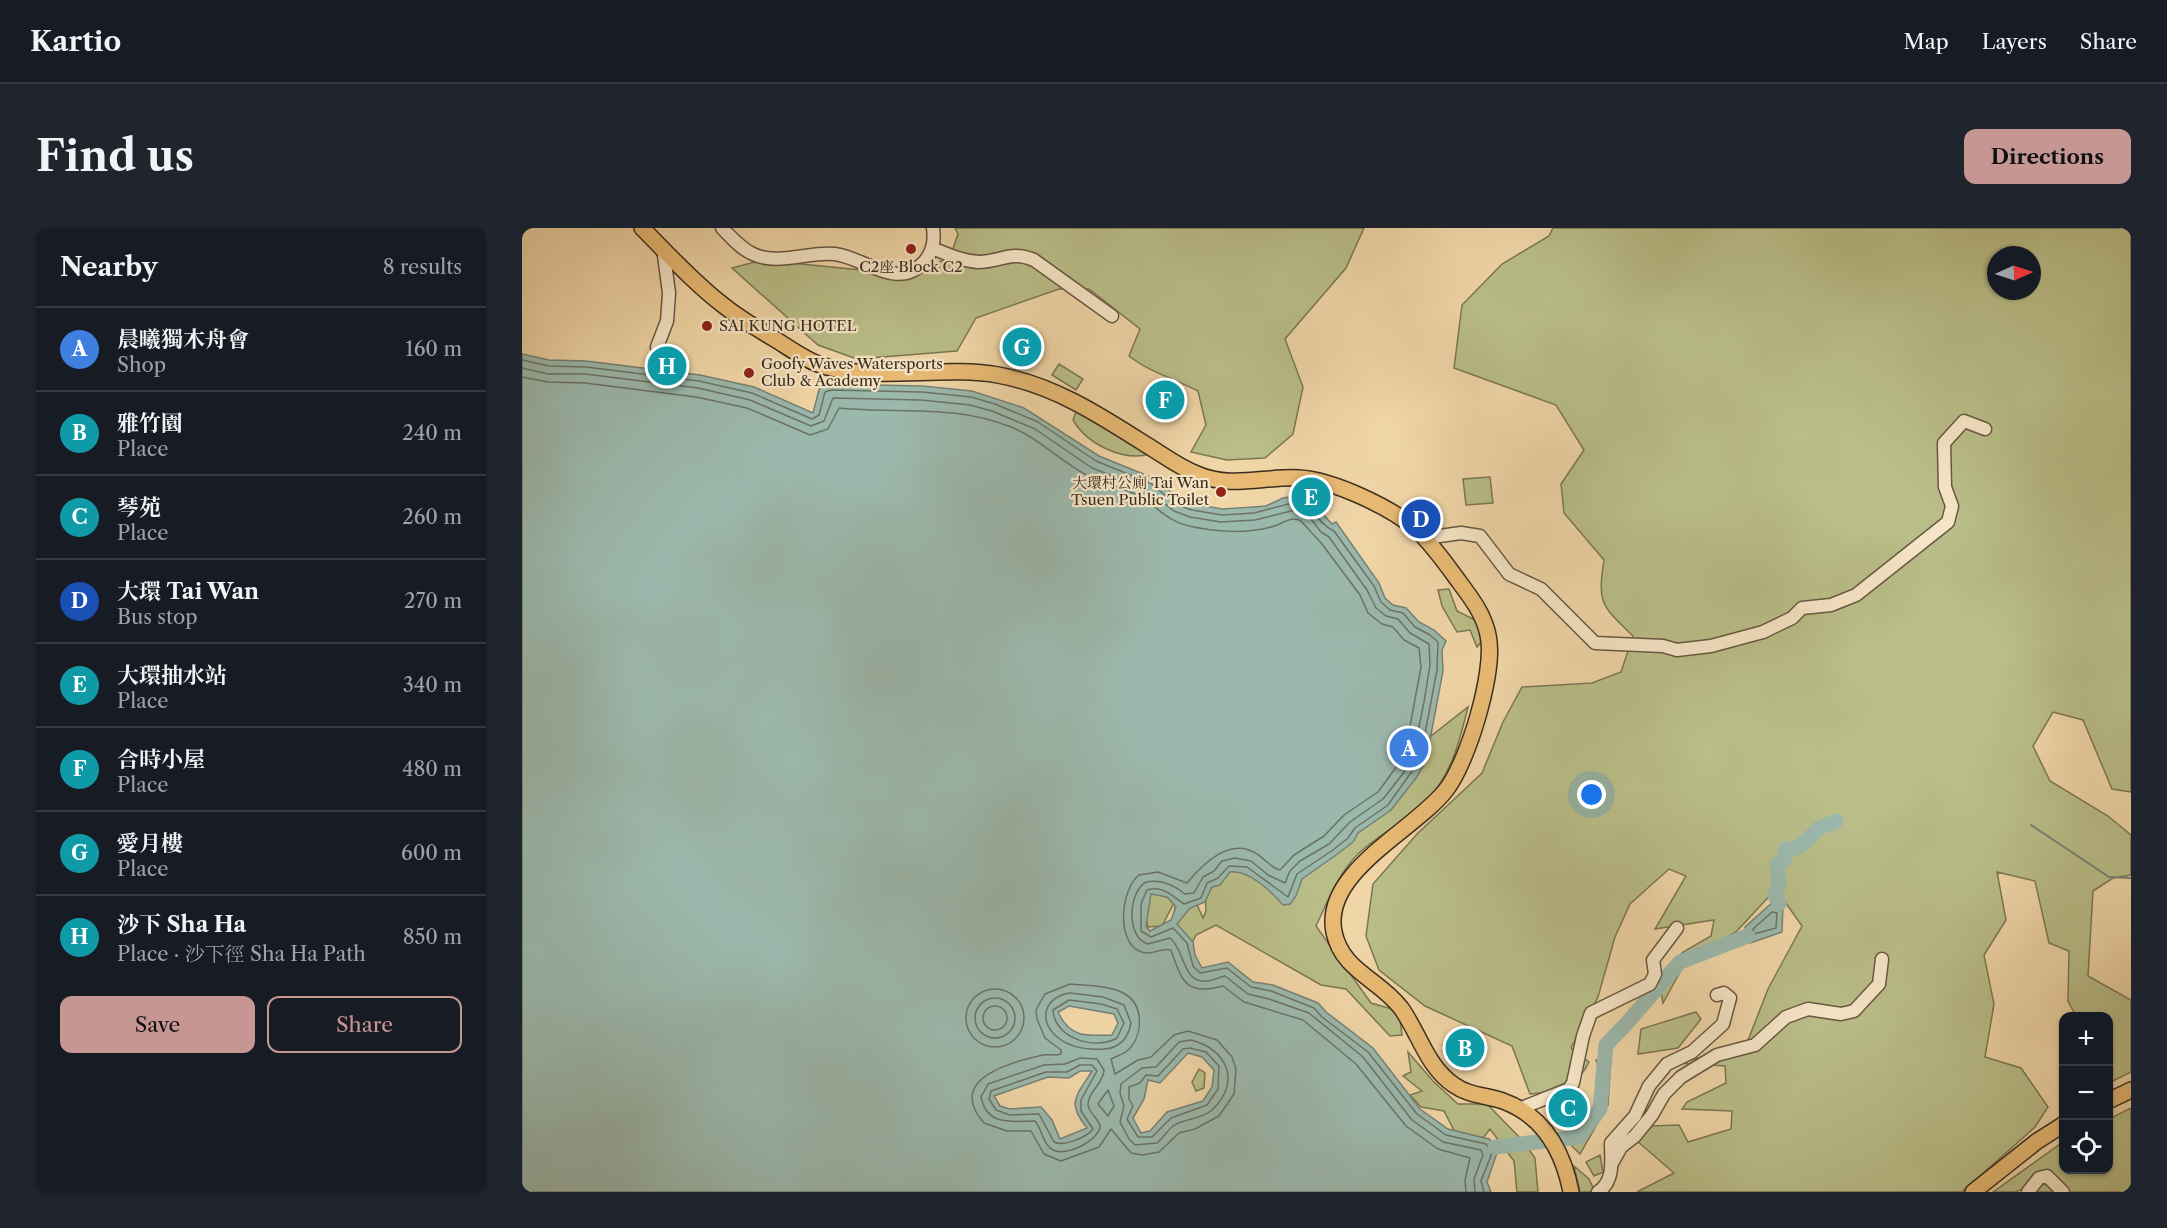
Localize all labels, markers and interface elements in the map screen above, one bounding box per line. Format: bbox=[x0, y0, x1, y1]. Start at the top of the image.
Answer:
text: Kartio bbox=[30, 24, 121, 58]
text: Map bbox=[1904, 29, 1949, 54]
text: Layers bbox=[1982, 29, 2047, 54]
text: Share bbox=[2080, 29, 2137, 54]
button: Directions bbox=[1964, 129, 2131, 184]
text: Find us bbox=[36, 130, 194, 182]
marker: C2座 Block C2 bbox=[904, 242, 918, 256]
north arrow bbox=[1987, 246, 2041, 300]
text: Nearby bbox=[60, 251, 158, 283]
text: 8 results bbox=[383, 255, 462, 279]
place label: C2座 Block C2 bbox=[859, 257, 963, 276]
place label: SAI KUNG HOTEL bbox=[719, 316, 857, 335]
marker: SAI KUNG HOTEL bbox=[700, 319, 714, 333]
pin: G bbox=[1002, 324, 1042, 370]
text: 晨曦獨木舟會 bbox=[117, 326, 249, 353]
text: A bbox=[72, 337, 87, 361]
text: 160 m bbox=[405, 337, 462, 361]
pin: H bbox=[648, 344, 686, 388]
text: Shop bbox=[117, 353, 166, 377]
place label: Goofy Waves Watersports Club & Academy bbox=[761, 354, 943, 390]
marker: Goofy Waves Watersports Club & Academy bbox=[742, 366, 756, 380]
pin: F bbox=[1146, 378, 1184, 423]
text: 雅竹園 bbox=[117, 410, 183, 437]
text: B bbox=[72, 421, 87, 445]
text: 240 m bbox=[402, 421, 462, 445]
text: Place bbox=[117, 437, 168, 461]
place label: 大環村公廁 Tai Wan Tsuen Public Toilet bbox=[1071, 473, 1210, 509]
pin: E bbox=[1292, 474, 1330, 520]
marker: 大環村公廁 Tai Wan Tsuen Public Toilet bbox=[1214, 485, 1228, 499]
text: 琴苑 bbox=[117, 494, 161, 521]
pin: D bbox=[1402, 496, 1440, 542]
text: C bbox=[71, 505, 88, 529]
text: 260 m bbox=[402, 505, 462, 529]
text: Place bbox=[117, 521, 168, 545]
text: 大環 Tai Wan bbox=[117, 578, 259, 605]
text: D bbox=[71, 589, 88, 613]
text: 270 m bbox=[404, 589, 462, 613]
text: Bus stop bbox=[117, 605, 198, 629]
text: 大環抽水站 bbox=[117, 662, 227, 689]
text: E bbox=[72, 673, 87, 697]
text: 340 m bbox=[403, 673, 462, 697]
text: Place bbox=[117, 689, 168, 713]
pin: A bbox=[1390, 726, 1428, 770]
text: 合時小屋 bbox=[117, 746, 205, 773]
text: F bbox=[73, 757, 86, 781]
text: 480 m bbox=[402, 757, 462, 781]
text: Place bbox=[117, 773, 168, 797]
your location bbox=[1577, 780, 1606, 809]
text: 愛月樓 bbox=[117, 830, 183, 857]
text: G bbox=[71, 841, 88, 865]
text: 600 m bbox=[401, 841, 462, 865]
text: Place bbox=[117, 857, 168, 881]
text: 沙下 Sha Ha bbox=[117, 911, 246, 938]
text: H bbox=[70, 925, 89, 949]
text: 850 m bbox=[403, 925, 462, 949]
text: Place · 沙下徑 Sha Ha Path bbox=[117, 942, 366, 966]
button: Save bbox=[60, 996, 255, 1053]
button: Share bbox=[267, 996, 462, 1053]
map controls bbox=[2059, 1012, 2113, 1174]
button: + bbox=[2059, 1012, 2113, 1066]
pin: B bbox=[1446, 1026, 1484, 1070]
button: − bbox=[2059, 1066, 2113, 1120]
pin: C bbox=[1548, 1086, 1588, 1130]
button: locate bbox=[2059, 1120, 2113, 1174]

